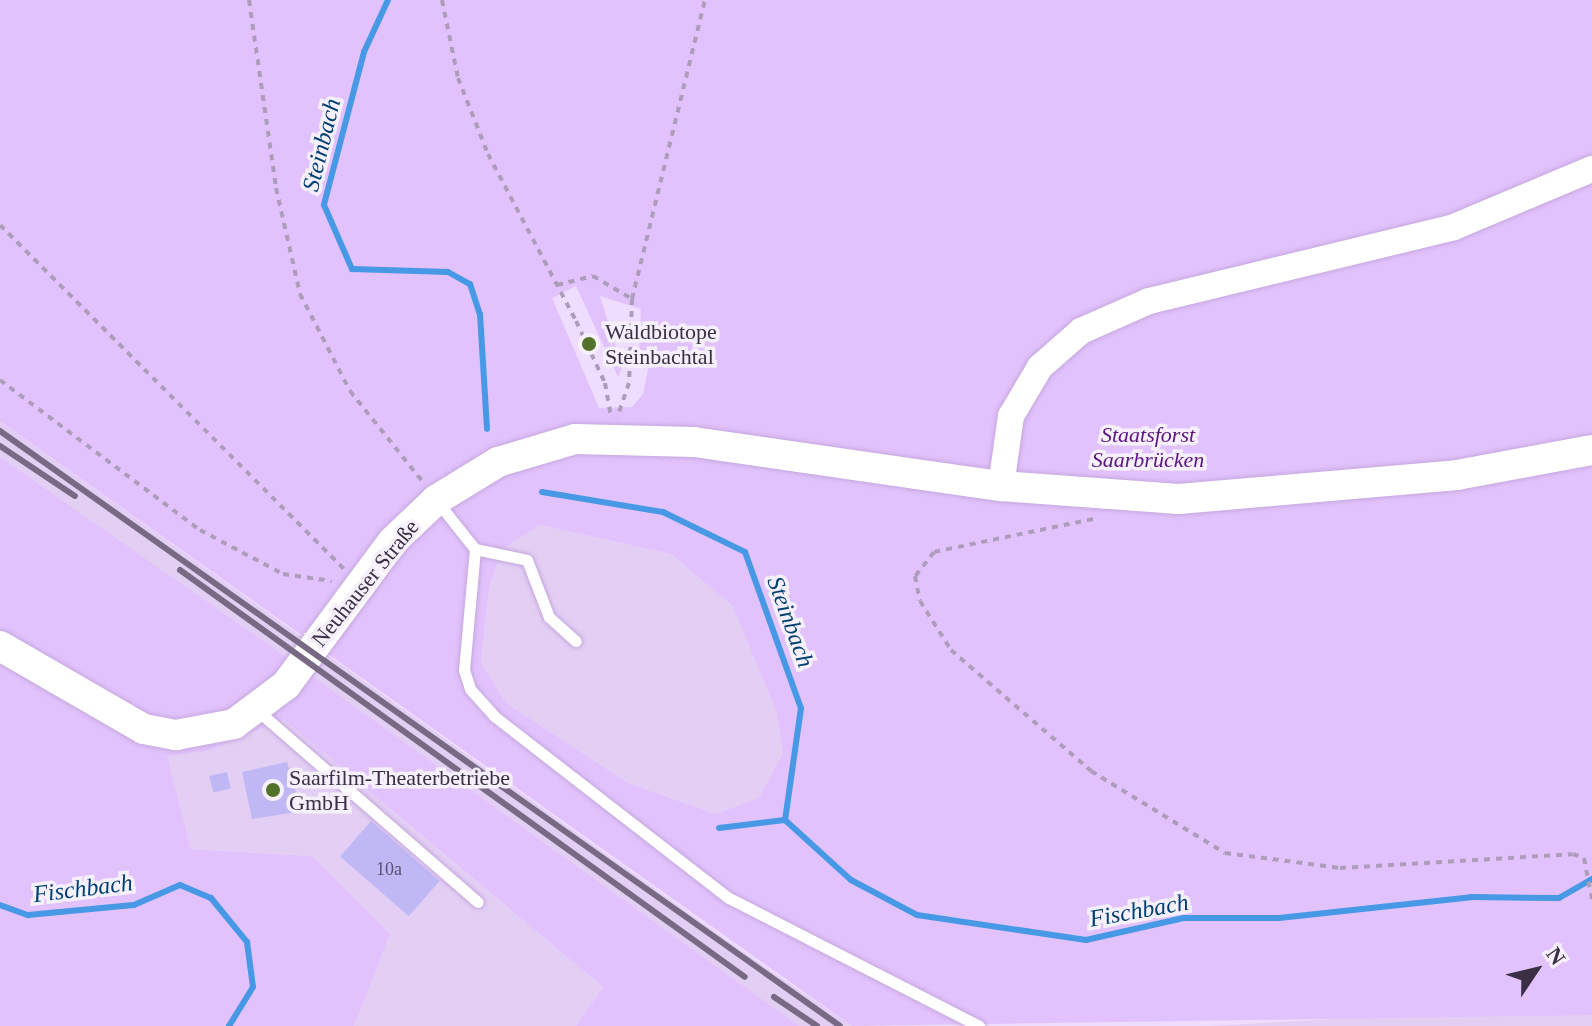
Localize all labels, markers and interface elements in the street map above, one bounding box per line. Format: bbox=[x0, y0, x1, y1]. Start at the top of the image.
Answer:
water label: Steinbach bbox=[297, 96, 347, 194]
place label: Waldbiotope Steinbachtal bbox=[605, 318, 717, 370]
marker: Waldbiotope Steinbachtal bbox=[580, 335, 598, 353]
park label: Staatsforst Saarbrücken bbox=[1092, 421, 1204, 472]
street label: Neuhauser Straße bbox=[306, 514, 424, 652]
water label: Steinbach bbox=[760, 573, 820, 671]
place label: Saarfilm-Theaterbetriebe GmbH bbox=[289, 764, 510, 816]
marker: Saarfilm-Theaterbetriebe GmbH bbox=[264, 781, 282, 799]
house number: 10a bbox=[376, 858, 402, 880]
water label: Fischbach bbox=[32, 869, 134, 909]
water label: Fischbach bbox=[1087, 888, 1191, 934]
north arrow bbox=[1496, 930, 1576, 1010]
text: N bbox=[1541, 942, 1571, 970]

